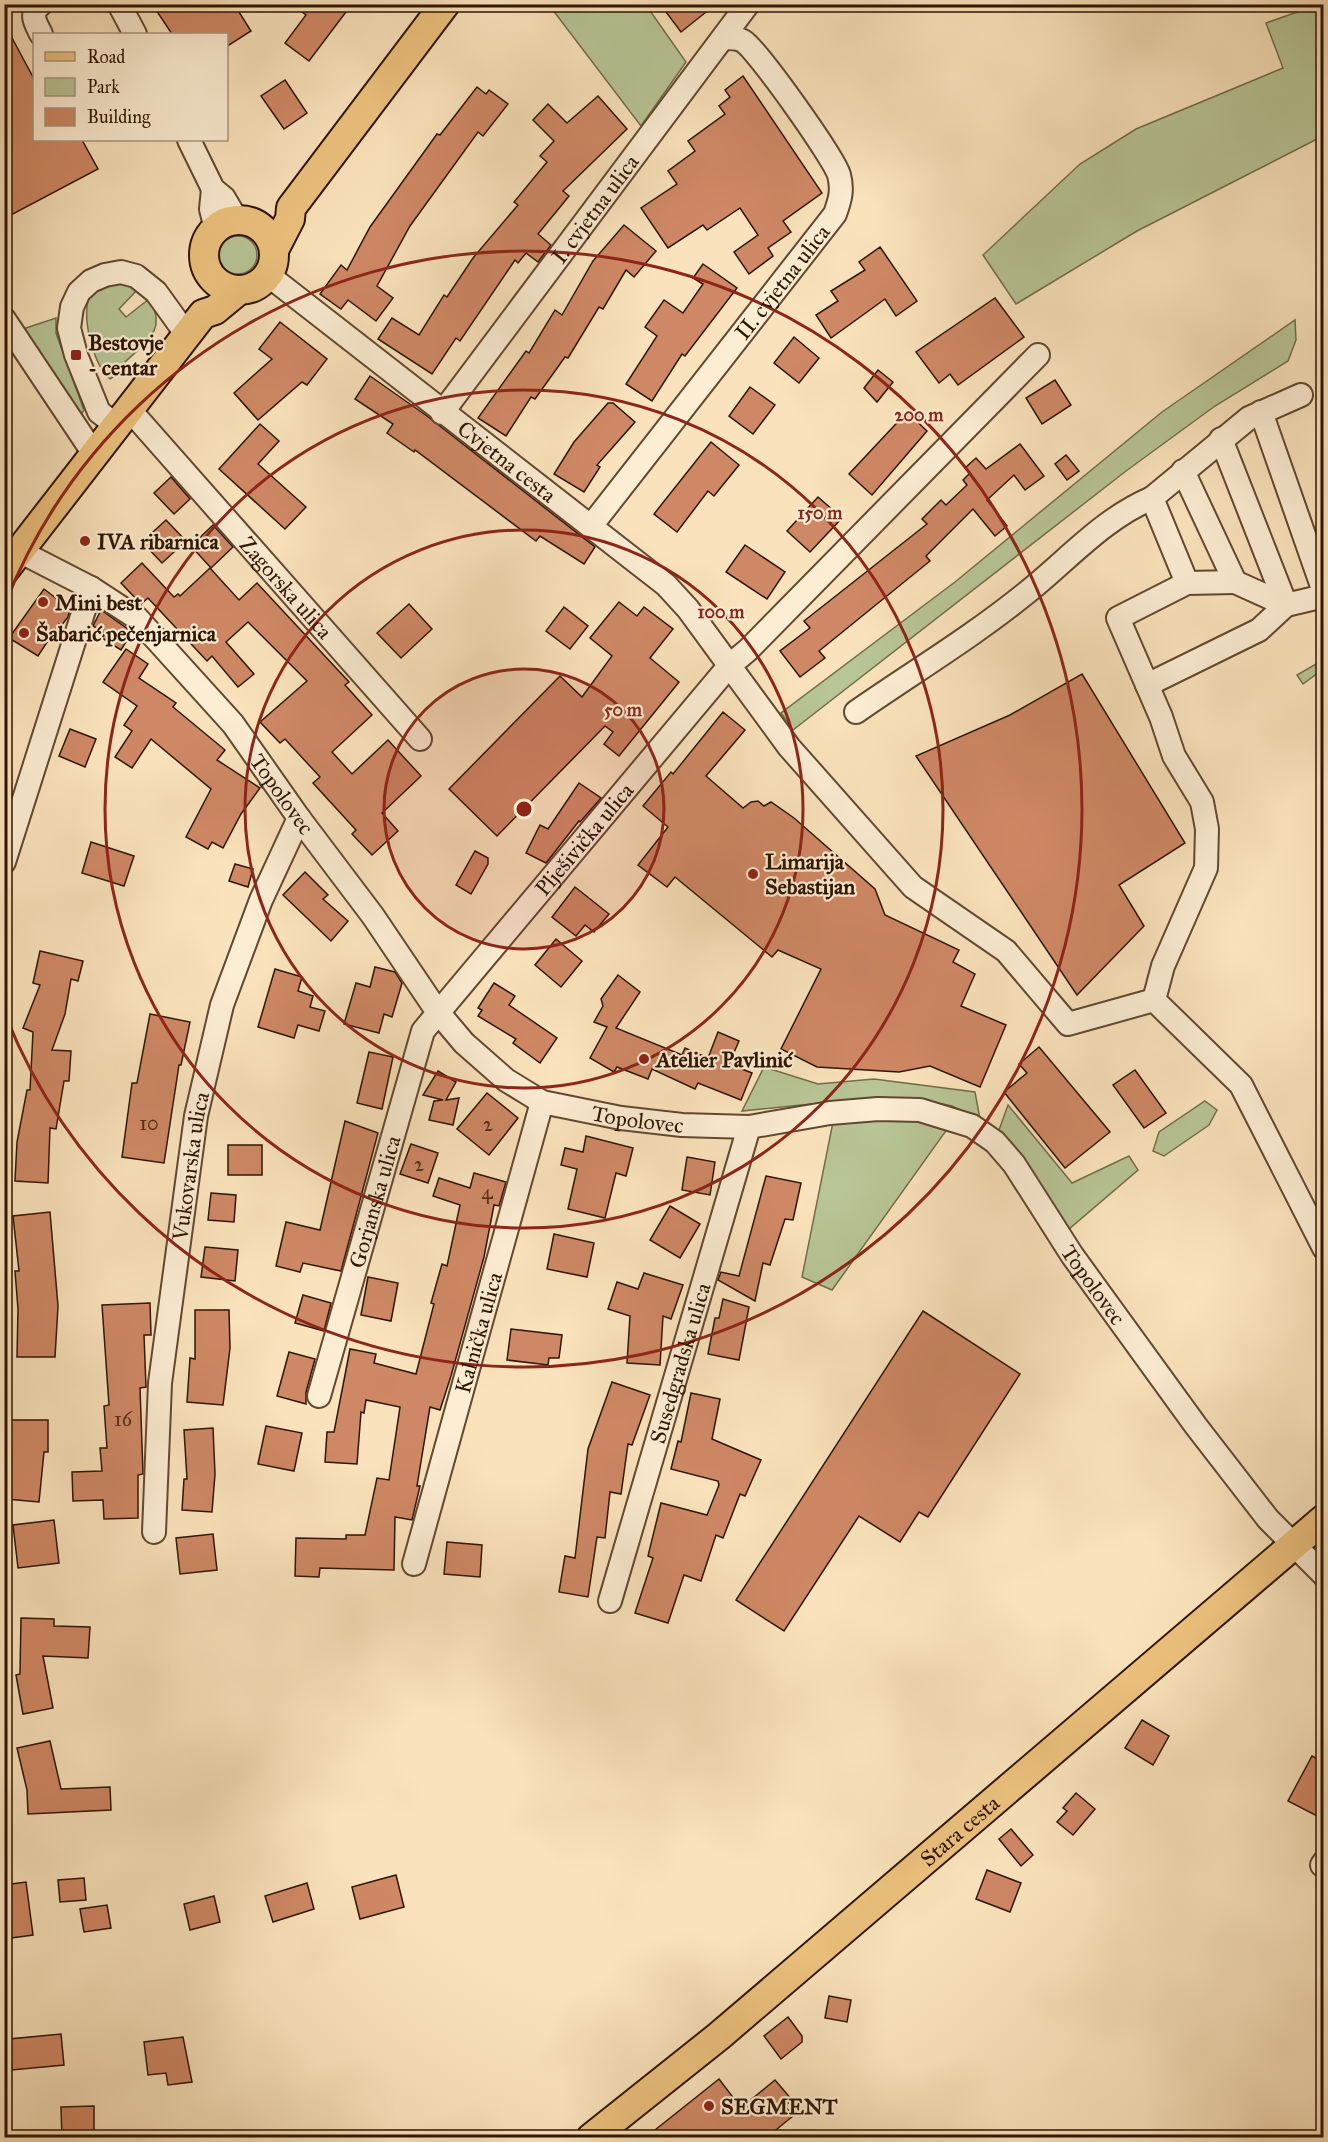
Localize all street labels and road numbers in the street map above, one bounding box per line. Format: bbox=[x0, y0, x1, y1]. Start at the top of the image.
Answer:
street label: I. cvjetna ulica bbox=[545, 148, 645, 269]
street label: II. cvjetna ulica bbox=[729, 218, 836, 345]
street label: Cvjetna cesta bbox=[452, 414, 562, 508]
street label: Zagorska ulica bbox=[234, 531, 339, 645]
street label: Topolovec bbox=[245, 748, 320, 840]
street label: Plješivička ulica bbox=[529, 776, 639, 901]
street label: Vukovarska ulica bbox=[166, 1088, 215, 1243]
street label: Topolovec bbox=[589, 1099, 685, 1139]
street label: Gorjanska ulica bbox=[343, 1132, 406, 1271]
street label: Topolovec bbox=[1055, 1240, 1132, 1330]
street label: Kalnička ulica bbox=[448, 1268, 508, 1396]
street label: Susedgradska ulica bbox=[643, 1279, 716, 1446]
street label: Stara cesta bbox=[914, 1789, 1005, 1872]

